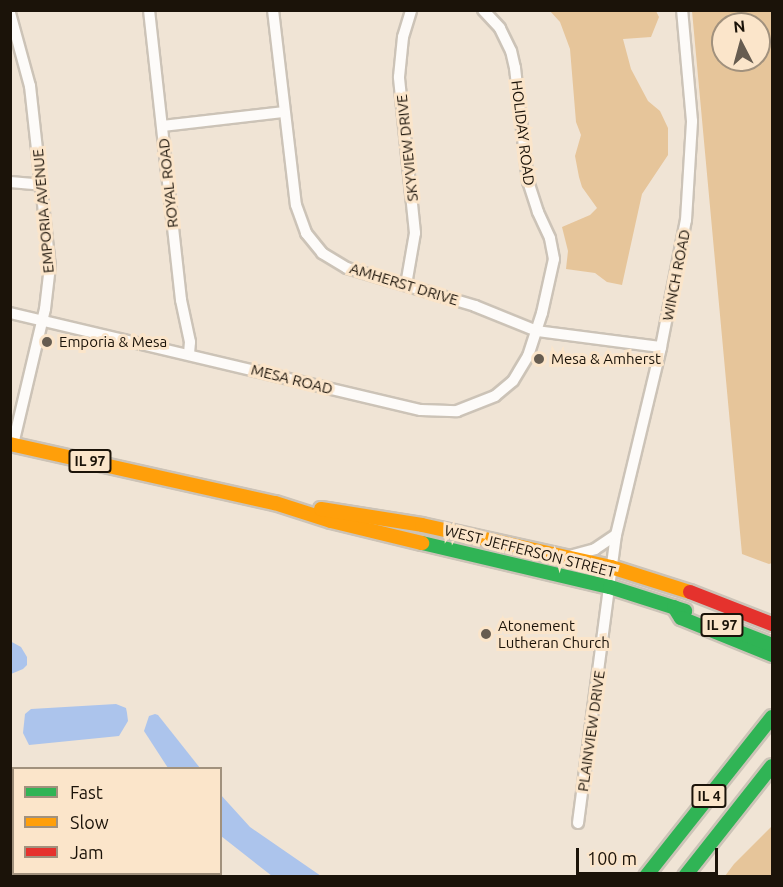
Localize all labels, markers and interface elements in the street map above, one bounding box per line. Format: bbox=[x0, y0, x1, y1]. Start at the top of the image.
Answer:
north arrow bbox=[711, 12, 771, 72]
text: N bbox=[732, 17, 746, 36]
street label: HOLIDAY ROAD bbox=[508, 79, 538, 187]
street label: SKYVIEW DRIVE bbox=[392, 94, 422, 202]
street label: ROYAL ROAD bbox=[154, 137, 182, 229]
street label: EMPORIA AVENUE bbox=[29, 148, 57, 274]
street label: WINCH ROAD bbox=[658, 228, 694, 322]
street label: AMHERST DRIVE bbox=[348, 259, 460, 309]
place label: Emporia & Mesa bbox=[59, 333, 167, 351]
marker: Emporia & Mesa bbox=[40, 335, 54, 349]
place label: Mesa & Amherst bbox=[551, 350, 661, 368]
marker: Mesa & Amherst bbox=[532, 352, 546, 366]
street label: MESA ROAD bbox=[249, 360, 335, 398]
road number: IL 97 bbox=[68, 450, 112, 472]
street label: WEST JEFFERSON STREET bbox=[443, 521, 617, 581]
road number: IL 97 bbox=[700, 614, 744, 636]
place label: Atonement Lutheran Church bbox=[498, 616, 610, 651]
marker: Atonement Lutheran Church bbox=[479, 627, 493, 641]
street label: PLAINVIEW DRIVE bbox=[574, 669, 608, 793]
legend bbox=[12, 767, 222, 875]
text: Fast bbox=[70, 782, 103, 802]
road number: IL 4 bbox=[691, 785, 727, 807]
text: Slow bbox=[70, 812, 109, 832]
scale bar bbox=[579, 836, 722, 874]
text: Jam bbox=[70, 842, 104, 862]
text: 100 m bbox=[587, 848, 637, 868]

